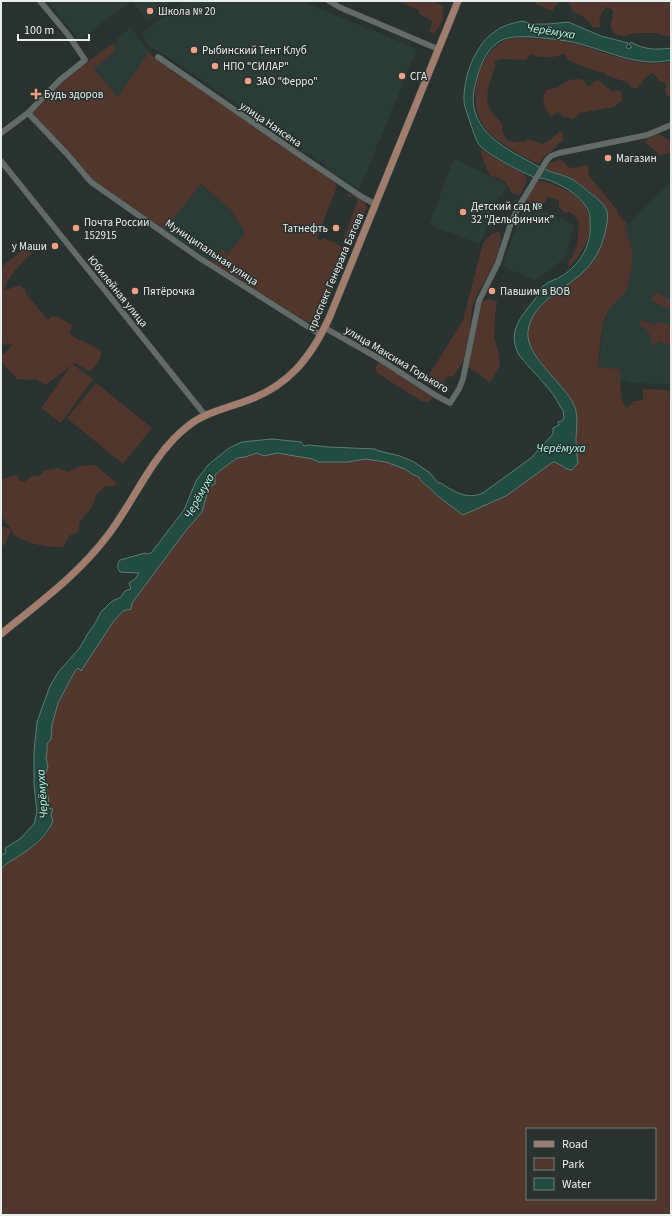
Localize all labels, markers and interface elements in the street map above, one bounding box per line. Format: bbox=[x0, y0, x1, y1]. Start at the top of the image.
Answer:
place label: Школа № 20 bbox=[158, 4, 215, 19]
marker: Школа № 20 bbox=[145, 6, 155, 16]
scale bar bbox=[18, 16, 89, 42]
water label: Черёмуха bbox=[525, 19, 577, 44]
text: 100 m bbox=[24, 22, 54, 39]
place label: Рыбинский Тент Клуб bbox=[202, 43, 307, 58]
marker: Рыбинский Тент Клуб bbox=[189, 45, 199, 55]
place label: НПО "СИЛАР" bbox=[223, 59, 289, 74]
marker: НПО "СИЛАР" bbox=[210, 61, 220, 71]
place label: СГА bbox=[410, 69, 427, 84]
marker: СГА bbox=[397, 71, 407, 81]
place label: ЗАО "Ферро" bbox=[256, 74, 318, 89]
marker: ЗАО "Ферро" bbox=[243, 76, 253, 86]
place label: Будь здоров bbox=[44, 87, 104, 102]
marker: Будь здоров bbox=[31, 89, 41, 99]
street label: улица Нансена bbox=[237, 98, 305, 151]
place label: Магазин bbox=[616, 151, 657, 166]
marker: Магазин bbox=[603, 153, 613, 163]
place label: Детский сад № 32 "Дельфинчик" bbox=[471, 199, 554, 227]
marker: Детский сад № 32 "Дельфинчик" bbox=[458, 207, 468, 217]
street label: проспект Генерала Батова bbox=[304, 211, 367, 334]
place label: Почта России 152915 bbox=[84, 215, 149, 243]
street label: Муниципальная улица bbox=[162, 216, 261, 289]
place label: Татнефть bbox=[282, 221, 328, 236]
marker: Почта России 152915 bbox=[71, 223, 81, 233]
marker: Татнефть bbox=[331, 223, 341, 233]
place label: у Маши bbox=[12, 239, 47, 254]
marker: у Маши bbox=[50, 241, 60, 251]
street label: Юбилейная улица bbox=[84, 252, 151, 330]
place label: Пятёрочка bbox=[143, 284, 195, 299]
place label: Павшим в ВОВ bbox=[500, 284, 570, 299]
marker: Пятёрочка bbox=[130, 286, 140, 296]
marker: Павшим в ВОВ bbox=[487, 286, 497, 296]
street label: улица Максима Горького bbox=[342, 322, 452, 396]
water label: Черёмуха bbox=[536, 440, 586, 457]
water label: Черёмуха bbox=[180, 470, 219, 522]
water label: Черёмуха bbox=[32, 768, 53, 819]
legend bbox=[526, 1128, 656, 1200]
text: Road bbox=[562, 1136, 588, 1153]
text: Park bbox=[562, 1156, 584, 1173]
text: Water bbox=[562, 1176, 592, 1193]

